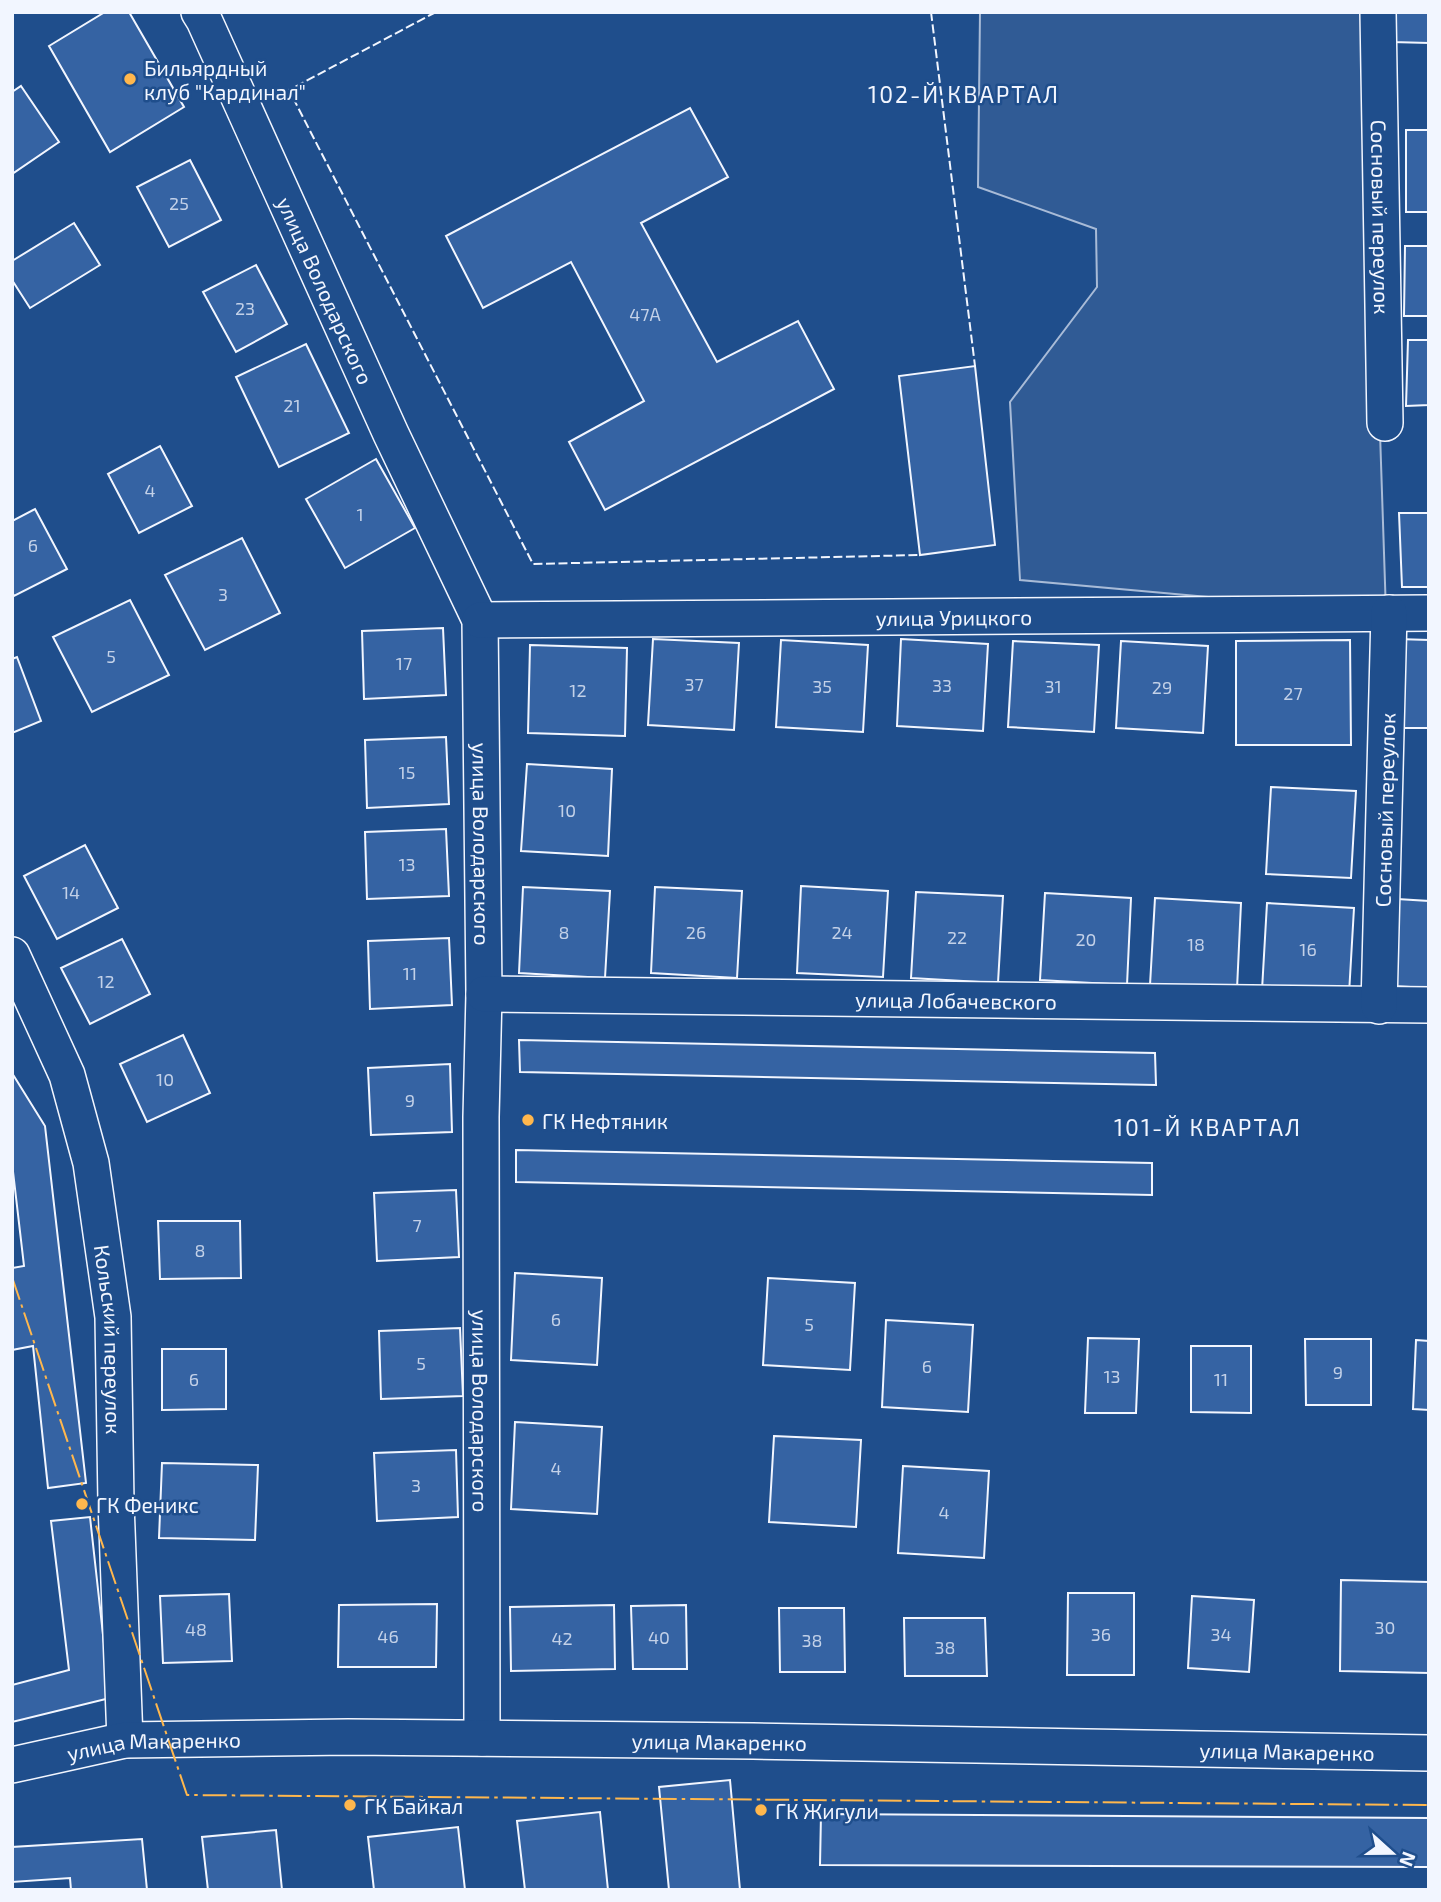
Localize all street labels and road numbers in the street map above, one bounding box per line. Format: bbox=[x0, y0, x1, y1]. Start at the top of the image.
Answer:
street label: Сосновый переулок bbox=[1367, 119, 1396, 315]
street label: улица Володарского bbox=[272, 193, 379, 388]
street label: улица Урицкого bbox=[876, 603, 1032, 631]
street label: Сосновый переулок bbox=[1369, 712, 1399, 908]
street label: улица Володарского bbox=[468, 742, 496, 946]
street label: улица Лобачевского bbox=[855, 986, 1057, 1013]
street label: Кольский переулок bbox=[90, 1243, 127, 1435]
street label: улица Володарского bbox=[468, 1310, 494, 1513]
street label: улица Макаренко bbox=[64, 1726, 241, 1766]
street label: улица Макаренко bbox=[631, 1727, 807, 1754]
street label: улица Макаренко bbox=[1199, 1736, 1375, 1765]

